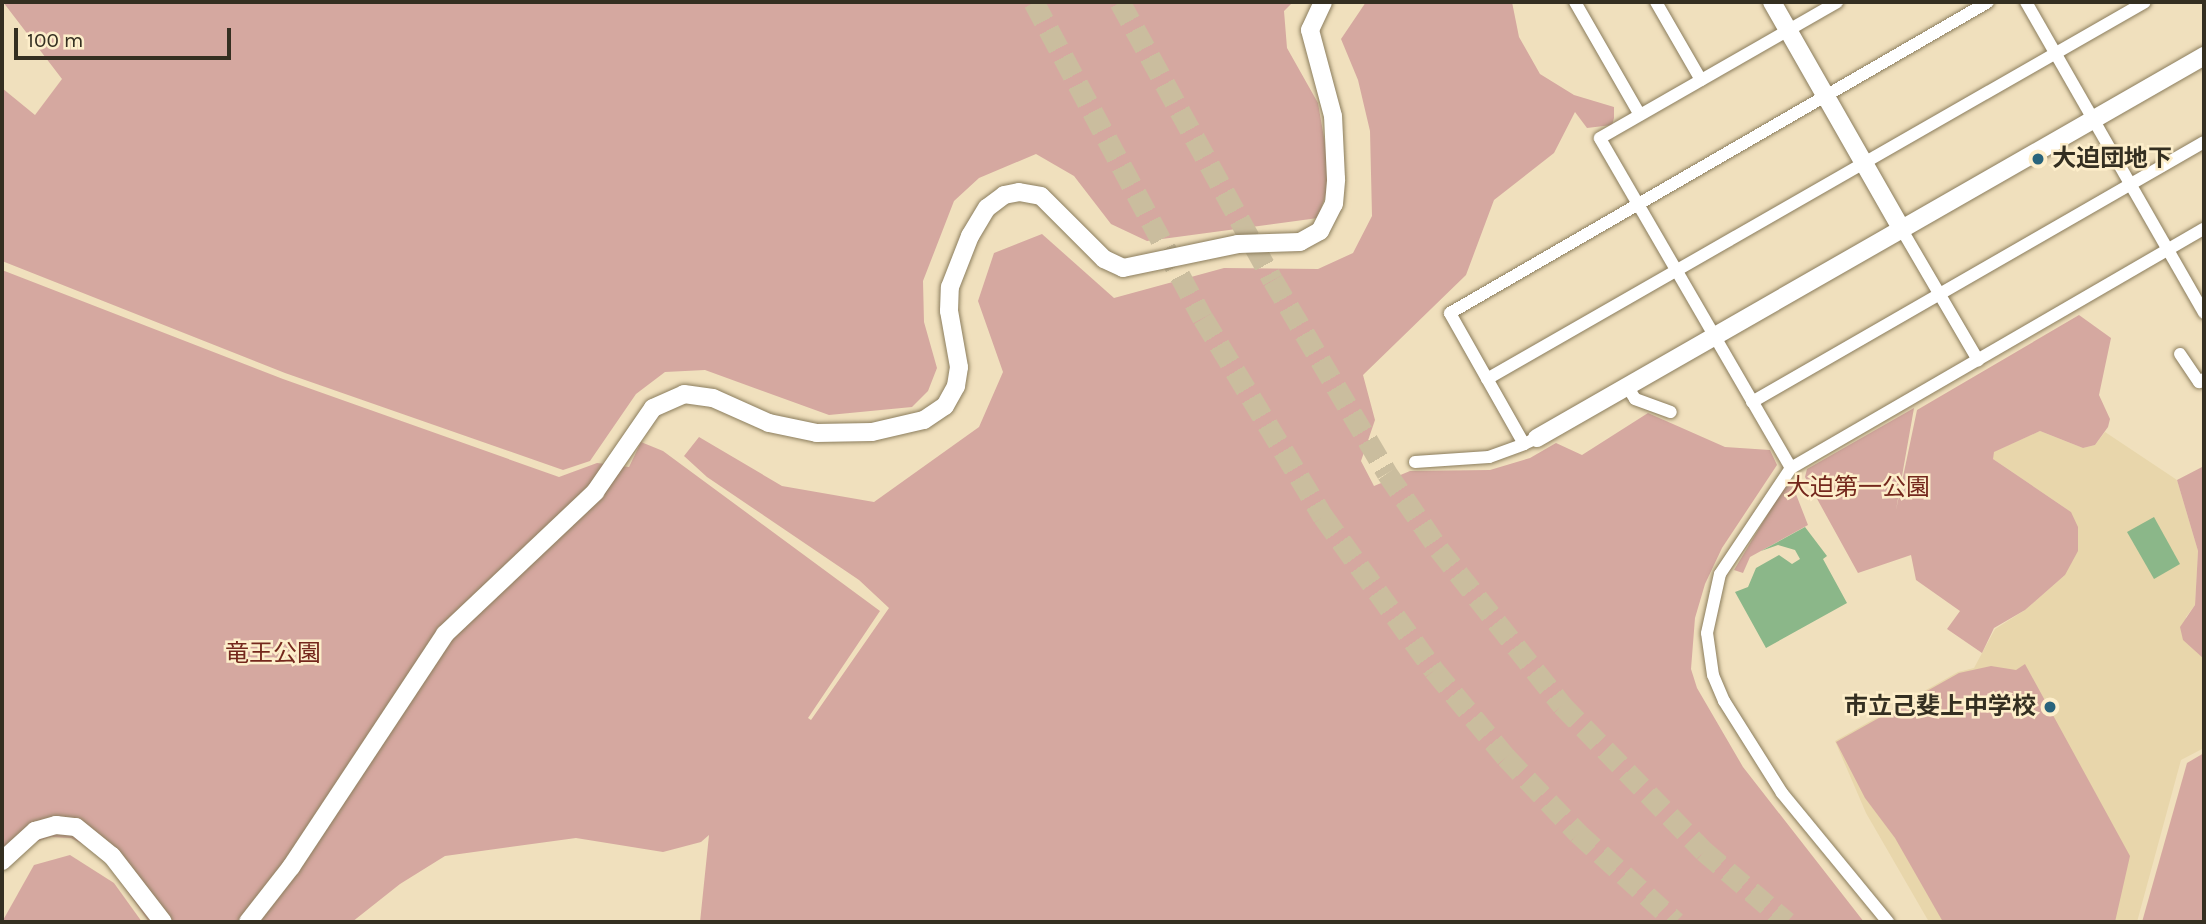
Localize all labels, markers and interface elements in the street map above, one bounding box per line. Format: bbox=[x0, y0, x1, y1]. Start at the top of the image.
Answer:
scale bar bbox=[18, 14, 234, 58]
text: 100 m bbox=[27, 28, 84, 52]
place label: 大迫団地下 bbox=[2052, 145, 2172, 173]
marker: 大迫団地下 bbox=[2030, 151, 2046, 167]
park label: 大迫第一公園 bbox=[1786, 474, 1930, 502]
park label: 竜王公園 bbox=[225, 640, 321, 668]
place label: 市立己斐上中学校 bbox=[1844, 693, 2036, 721]
marker: 市立己斐上中学校 bbox=[2042, 699, 2058, 715]

